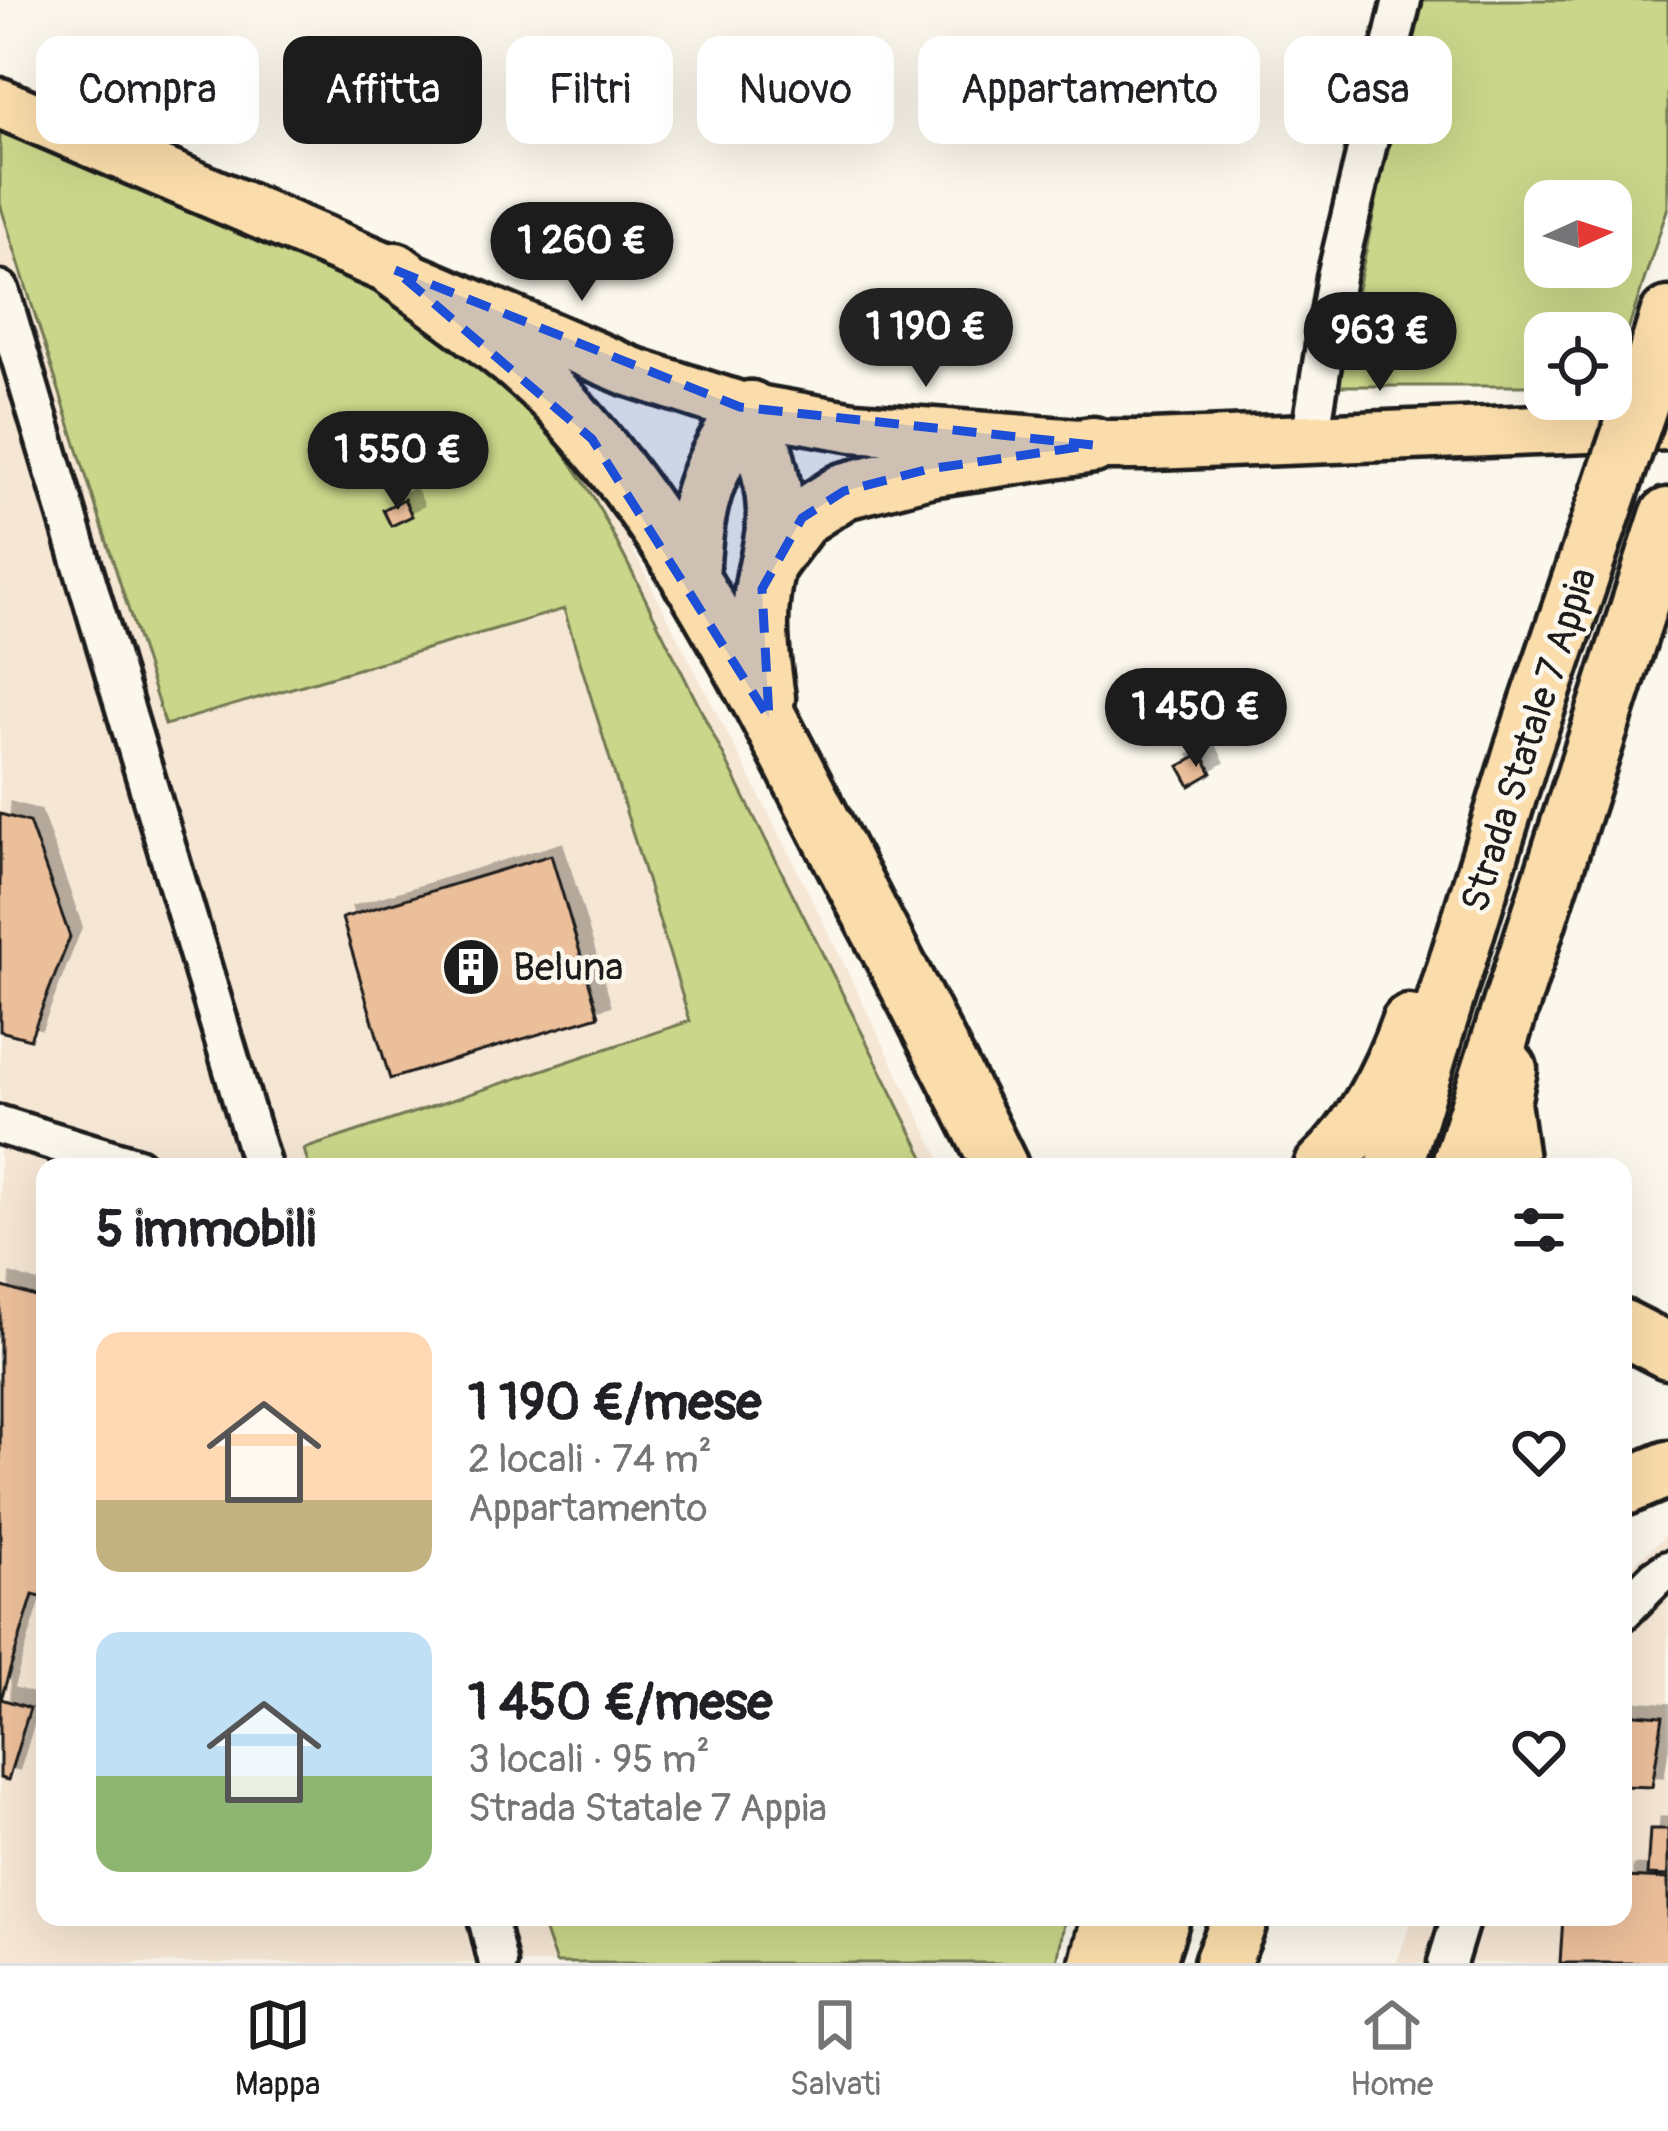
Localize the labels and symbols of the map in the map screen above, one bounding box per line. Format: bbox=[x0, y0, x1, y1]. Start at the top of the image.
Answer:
north arrow bbox=[1524, 180, 1632, 288]
pin: 1 260 € bbox=[471, 202, 693, 304]
pin: 1 190 € bbox=[815, 288, 1037, 390]
pin: 963 € bbox=[1296, 292, 1464, 394]
pin: 1 550 € bbox=[287, 411, 509, 513]
street label: Strada Statale 7 Appia bbox=[1450, 562, 1608, 918]
pin: 1 450 € bbox=[1085, 668, 1307, 770]
building icon: Beluna bbox=[440, 936, 502, 998]
place label: Beluna bbox=[513, 943, 623, 992]

